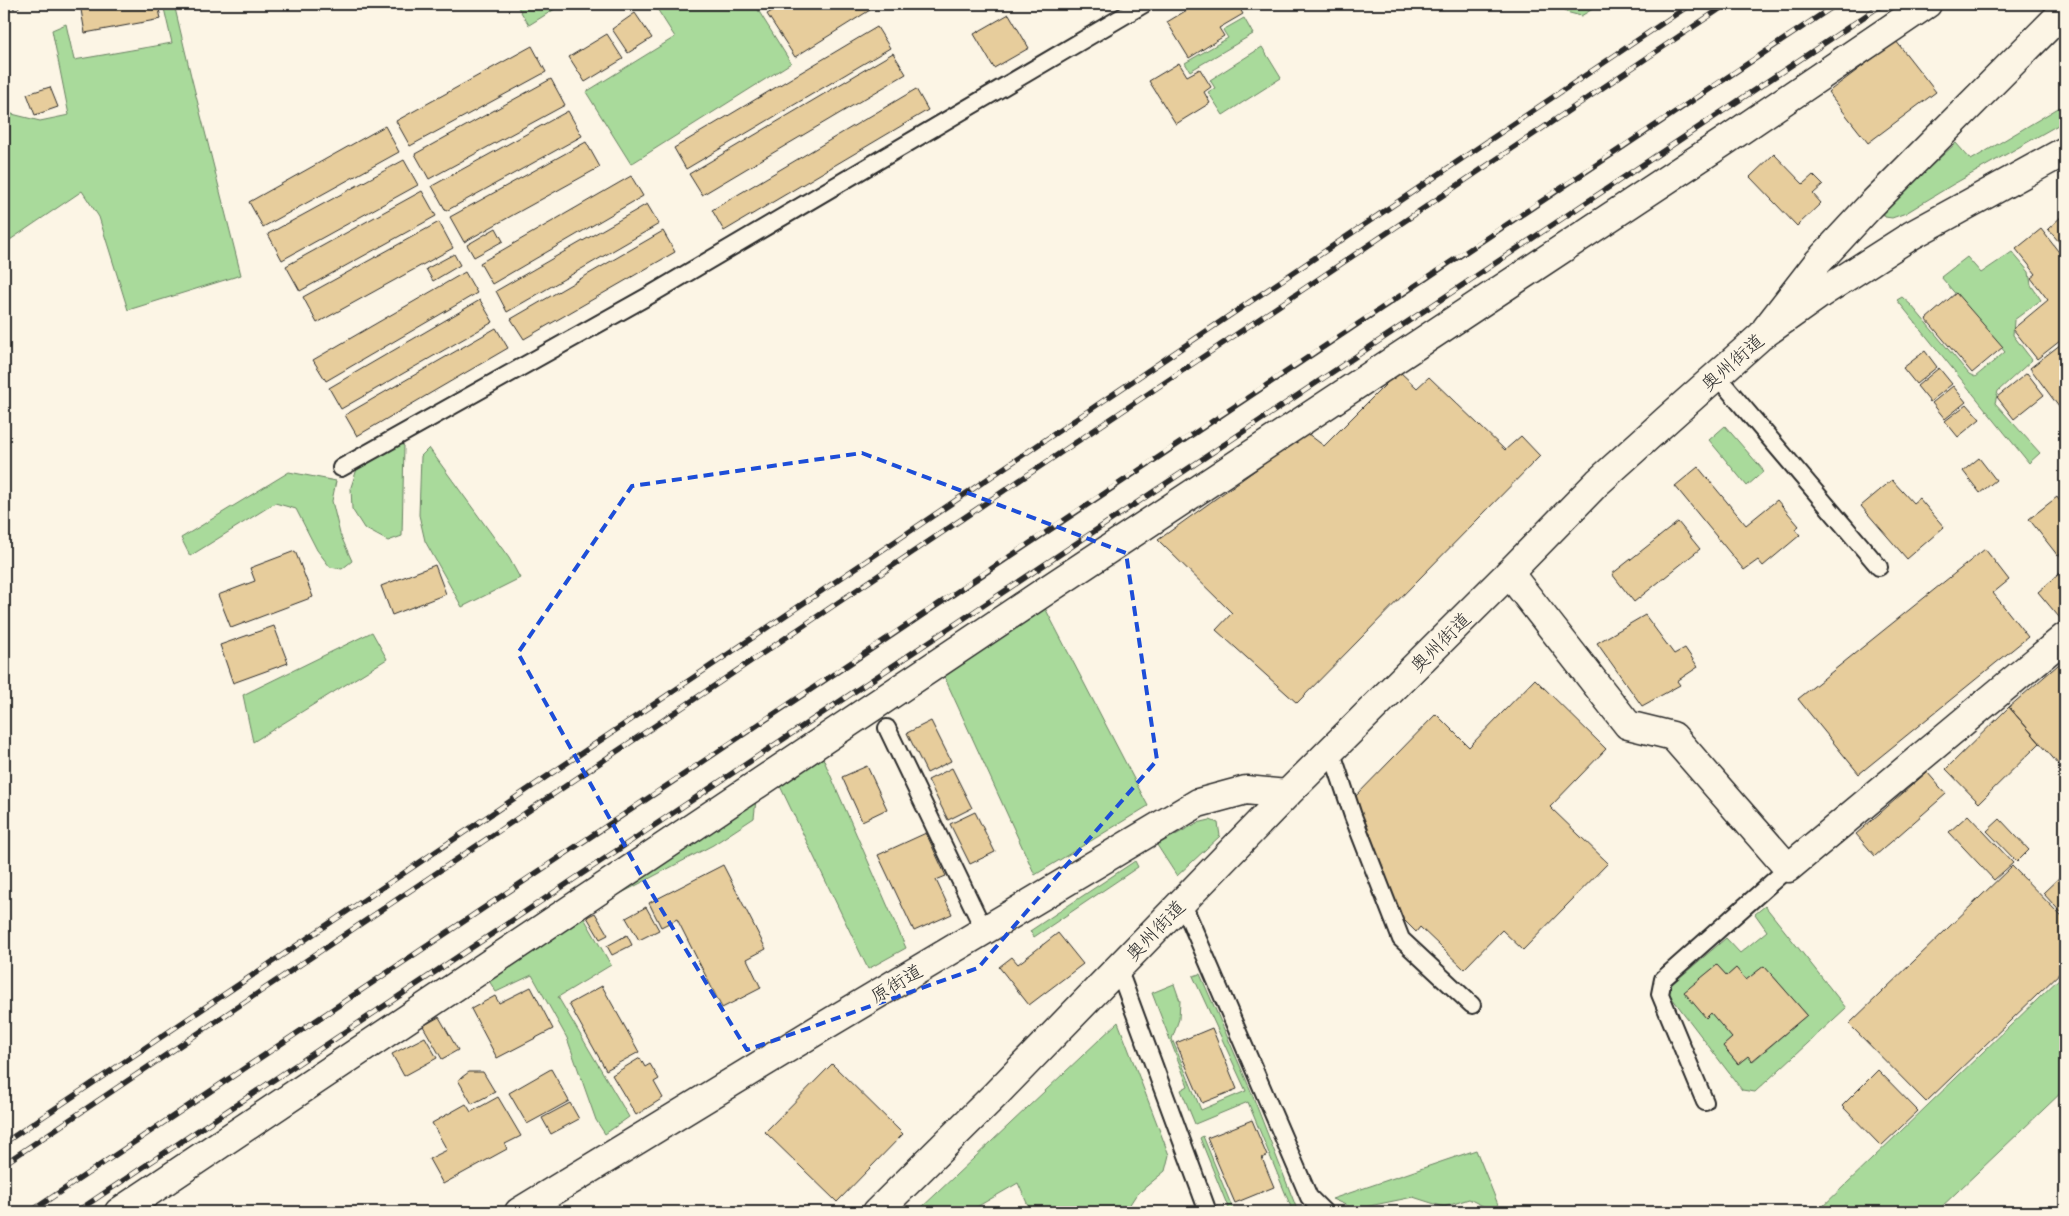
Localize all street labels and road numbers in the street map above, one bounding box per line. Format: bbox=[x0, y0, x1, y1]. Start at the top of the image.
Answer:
street label: 奥州街道 bbox=[1695, 327, 1769, 397]
street label: 奥州街道 bbox=[1404, 606, 1476, 678]
street label: 奥州街道 bbox=[1119, 894, 1191, 966]
street label: 原街道 bbox=[865, 957, 927, 1009]

